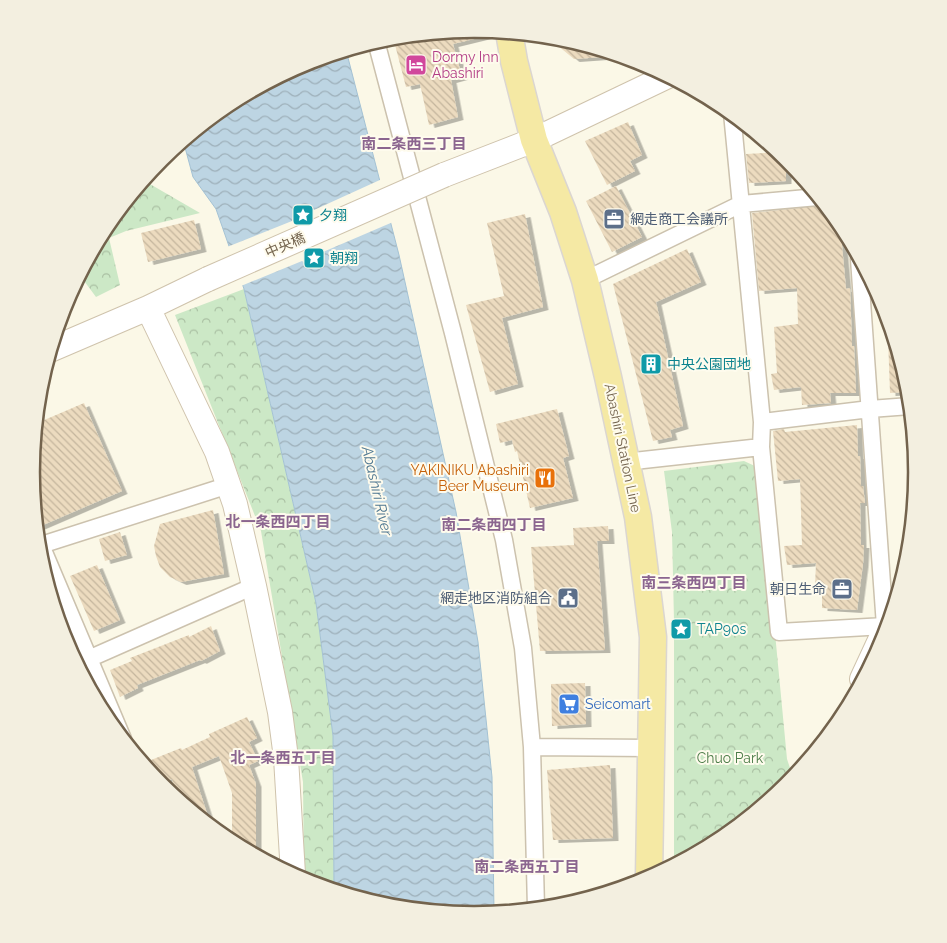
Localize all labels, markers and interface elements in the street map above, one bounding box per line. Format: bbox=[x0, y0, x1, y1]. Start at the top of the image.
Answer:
place label: Dormy Inn Abashiri bbox=[432, 49, 499, 81]
hotel icon: Dormy Inn Abashiri bbox=[404, 53, 428, 77]
district label: 南二条西三丁目 bbox=[361, 135, 467, 153]
place icon: 夕翔 bbox=[291, 203, 315, 227]
place label: 夕翔 bbox=[319, 207, 347, 223]
office icon: 網走商工会議所 bbox=[602, 207, 626, 231]
place label: 網走商工会議所 bbox=[630, 211, 728, 227]
street label: 中央橋 bbox=[263, 229, 307, 261]
place icon: 朝翔 bbox=[302, 246, 326, 270]
place label: 朝翔 bbox=[330, 250, 358, 266]
building icon: 中央公園団地 bbox=[639, 352, 663, 376]
place label: 中央公園団地 bbox=[667, 356, 751, 372]
street label: Abashiri Station Line bbox=[602, 382, 644, 514]
water label: Abashiri River bbox=[358, 444, 396, 538]
place label: YAKINIKU Abashiri Beer Museum bbox=[410, 462, 529, 494]
restaurant icon: YAKINIKU Abashiri Beer Museum bbox=[533, 466, 557, 490]
district label: 北一条西四丁目 bbox=[225, 513, 331, 531]
district label: 南二条西四丁目 bbox=[441, 516, 547, 534]
district label: 南三条西四丁目 bbox=[641, 574, 747, 592]
office icon: 朝日生命 bbox=[830, 577, 854, 601]
place label: 朝日生命 bbox=[770, 581, 826, 597]
public building icon: 網走地区消防組合 bbox=[556, 586, 580, 610]
place label: 網走地区消防組合 bbox=[440, 590, 552, 606]
place icon: TAP90s bbox=[669, 617, 693, 641]
place label: TAP90s bbox=[697, 621, 747, 637]
supermarket icon: Seicomart bbox=[557, 692, 581, 716]
place label: Seicomart bbox=[585, 696, 651, 712]
district label: 北一条西五丁目 bbox=[230, 749, 336, 767]
park label: Chuo Park bbox=[697, 750, 764, 766]
district label: 南二条西五丁目 bbox=[474, 858, 580, 876]

